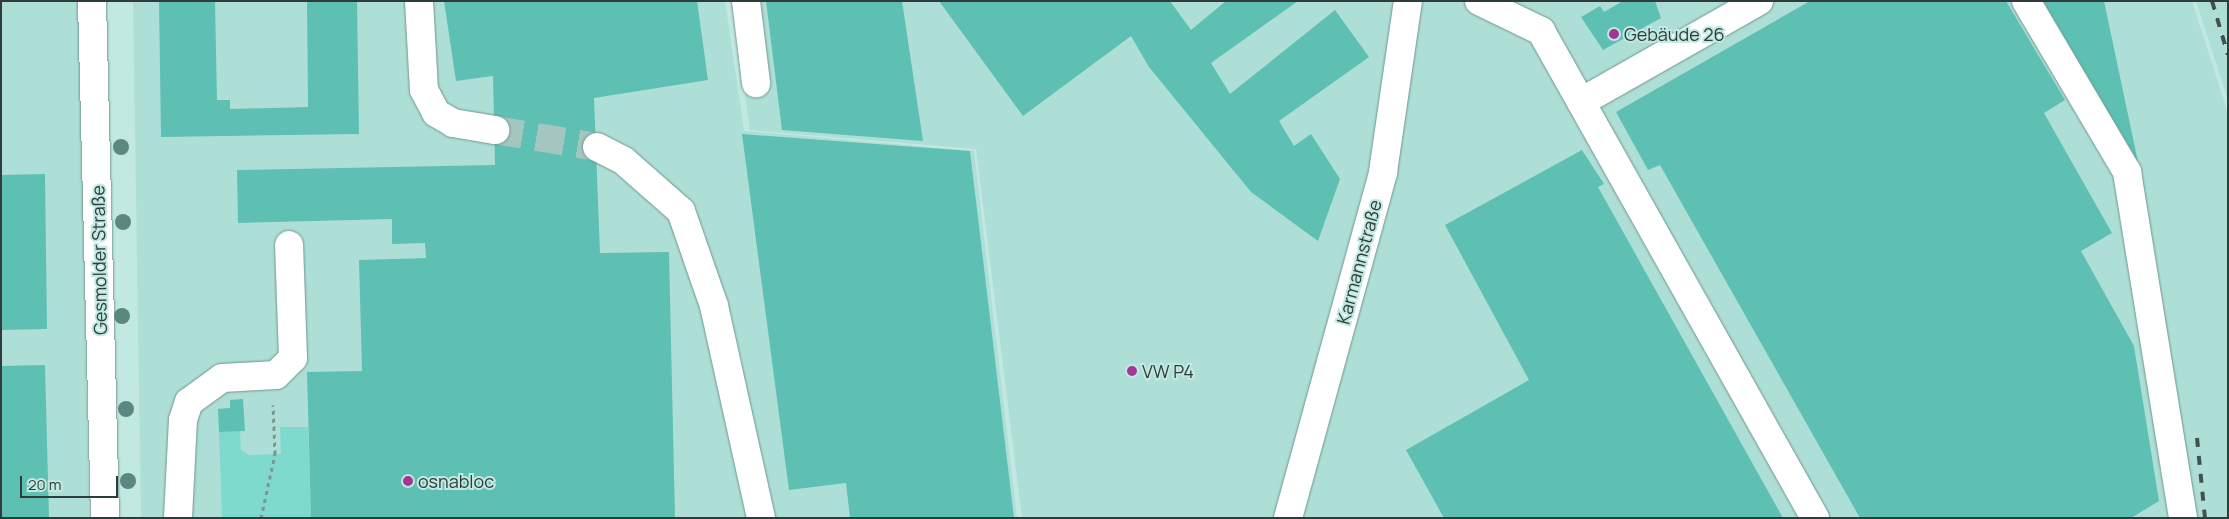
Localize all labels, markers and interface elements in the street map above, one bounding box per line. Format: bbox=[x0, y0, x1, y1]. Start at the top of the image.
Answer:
place label: Gebäude 26 bbox=[1624, 23, 1725, 45]
marker: Gebäude 26 bbox=[1608, 28, 1620, 40]
street label: Gesmolder Straße bbox=[87, 185, 111, 335]
street label: Karmannstraße bbox=[1332, 197, 1386, 327]
place label: VW P4 bbox=[1142, 360, 1194, 382]
marker: VW P4 bbox=[1126, 365, 1138, 377]
scale bar bbox=[22, 466, 120, 498]
place label: osnabloc bbox=[418, 470, 494, 492]
text: 20 m bbox=[28, 474, 61, 495]
marker: osnabloc bbox=[402, 475, 414, 487]

